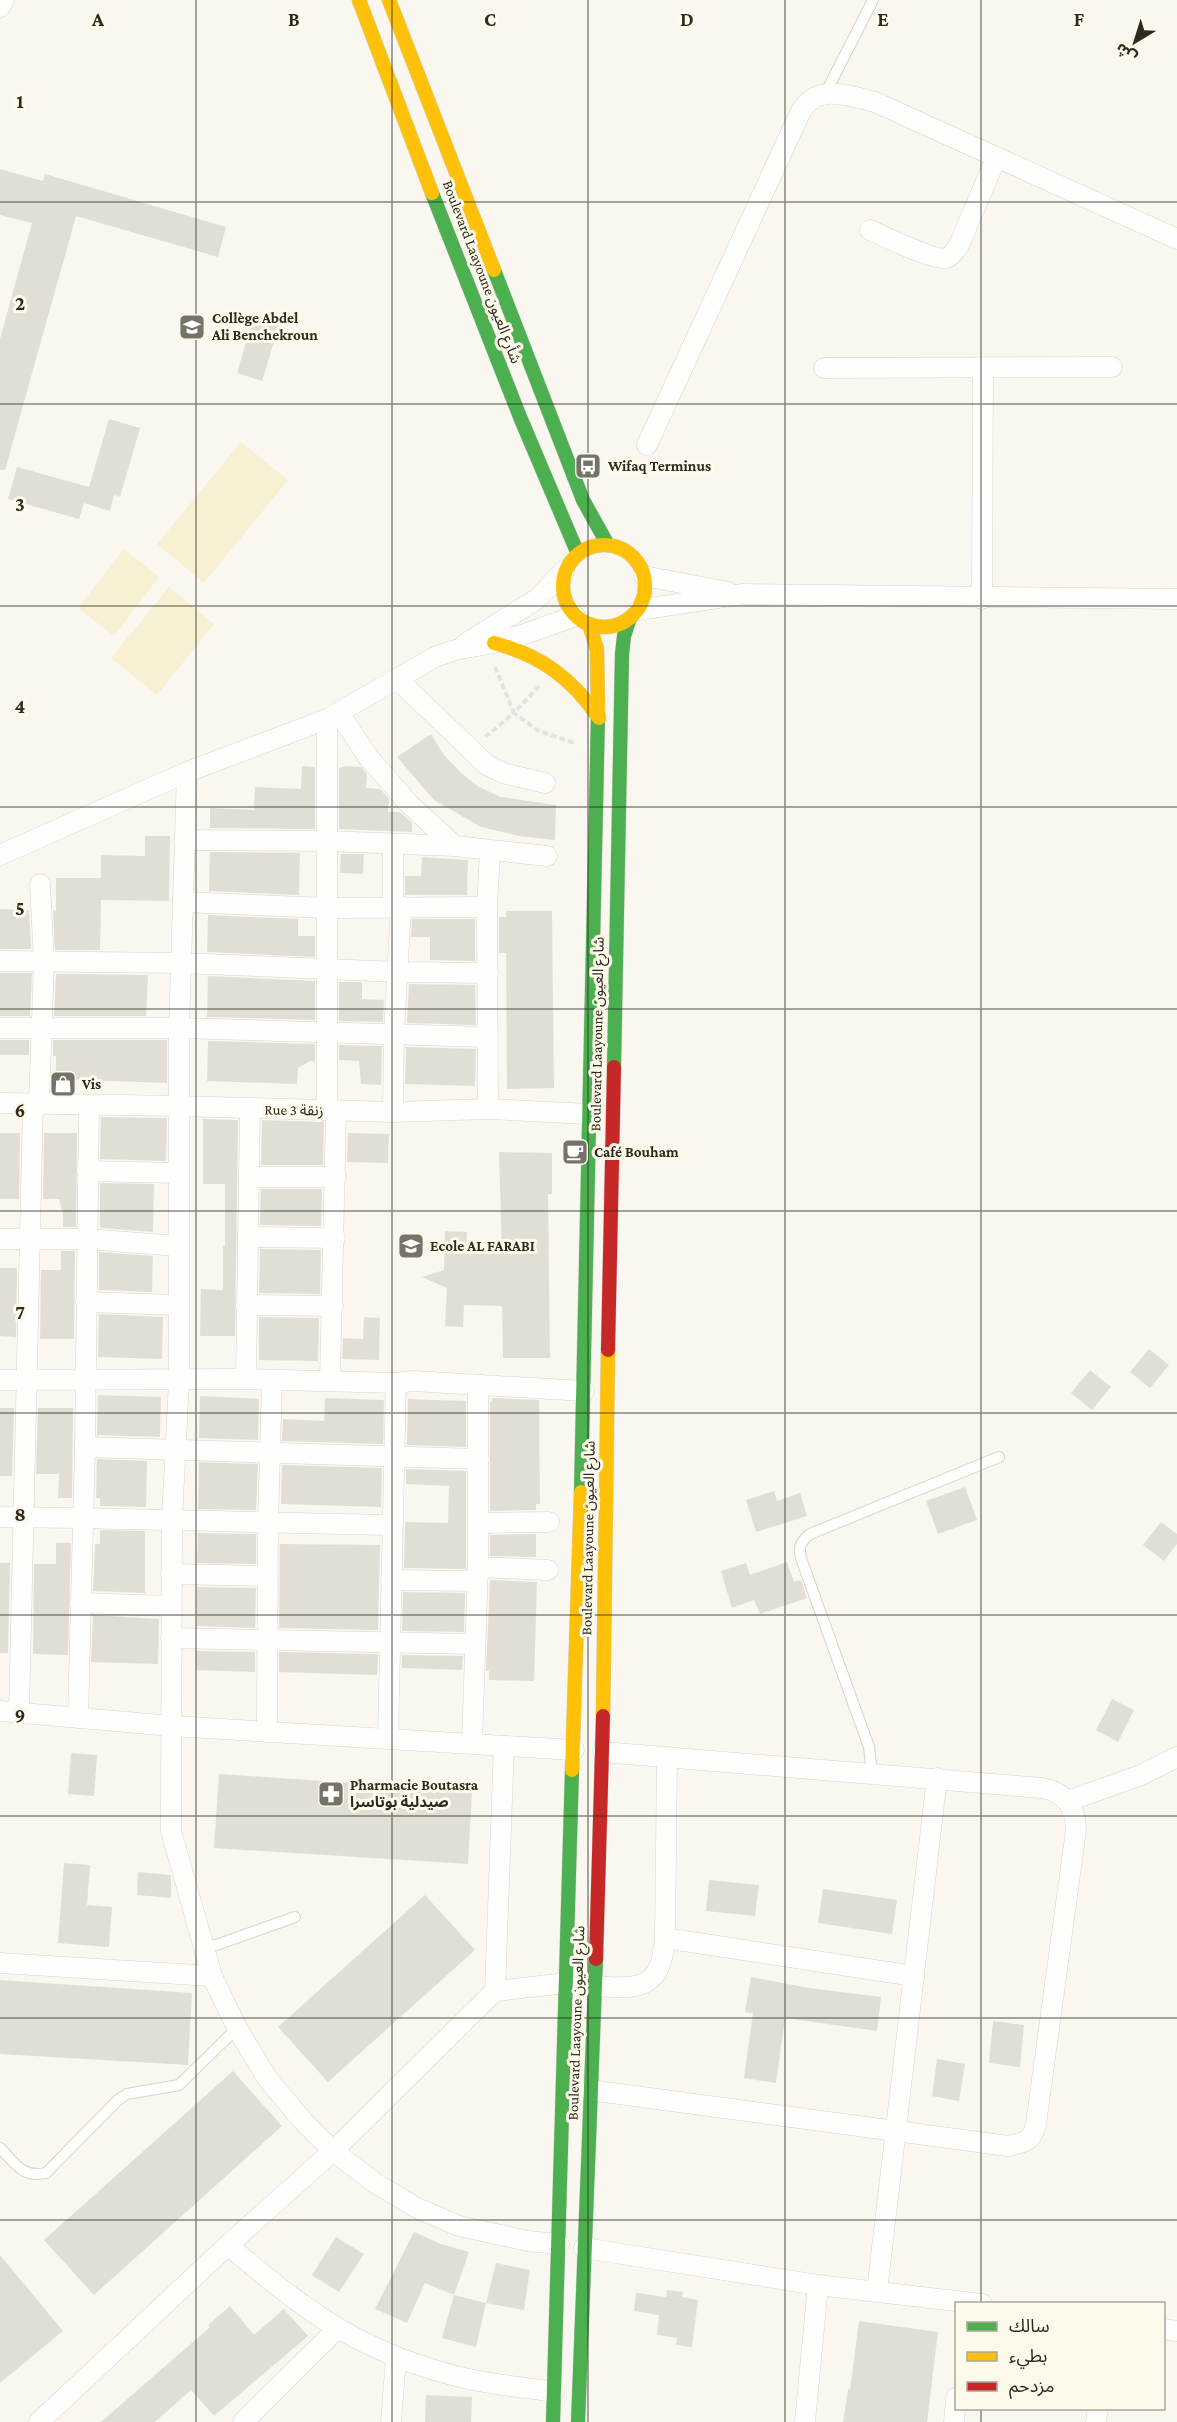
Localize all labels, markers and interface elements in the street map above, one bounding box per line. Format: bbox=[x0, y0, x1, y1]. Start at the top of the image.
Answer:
text: A bbox=[91, 8, 105, 30]
text: B bbox=[288, 8, 300, 30]
text: C bbox=[484, 8, 496, 30]
text: D bbox=[680, 8, 694, 30]
text: E bbox=[877, 8, 889, 30]
text: F bbox=[1074, 8, 1085, 30]
north arrow bbox=[1105, 12, 1165, 72]
text: ش bbox=[1112, 39, 1141, 67]
text: 1 bbox=[16, 90, 24, 112]
street label: Boulevard Laayoune شأرع العيون bbox=[436, 178, 525, 367]
text: 2 bbox=[15, 292, 25, 314]
place label: Collège Abdel Ali Benchekroun bbox=[211, 310, 318, 343]
school or university icon: Collège Abdel Ali Benchekroun bbox=[177, 312, 207, 342]
bus stop icon: Wifaq Terminus bbox=[573, 451, 603, 481]
place label: Wifaq Terminus bbox=[607, 458, 711, 474]
text: 3 bbox=[15, 493, 25, 515]
text: 4 bbox=[15, 695, 26, 717]
text: 5 bbox=[15, 897, 25, 919]
street label: Boulevard Laayoune شارع العيون bbox=[587, 936, 611, 1132]
shop icon: Vis bbox=[48, 1069, 78, 1099]
place label: Vis bbox=[81, 1076, 101, 1092]
text: 6 bbox=[15, 1099, 25, 1121]
street label: Rue 3 زنقة bbox=[264, 1101, 324, 1120]
cafe icon: Café Bouham bbox=[560, 1137, 590, 1167]
place label: Café Bouham bbox=[594, 1144, 679, 1160]
school or university icon: Ecole AL FARABI bbox=[396, 1231, 426, 1261]
place label: Ecole AL FARABI bbox=[430, 1238, 535, 1254]
text: 7 bbox=[15, 1301, 25, 1323]
street label: Boulevard Laayoune شارع العيون bbox=[578, 1440, 602, 1636]
text: 8 bbox=[14, 1503, 26, 1525]
text: 9 bbox=[15, 1704, 25, 1726]
place label: Pharmacie Boutasra صيدلية بوتاسرا bbox=[350, 1777, 479, 1811]
pharmacy icon: Pharmacie Boutasra صيدلية بوتاسرا bbox=[316, 1779, 346, 1809]
street label: Boulevard Laayoune شارع العيون bbox=[565, 1925, 591, 2121]
legend bbox=[955, 2302, 1165, 2410]
text: سالك bbox=[1009, 2316, 1050, 2336]
text: بطيء bbox=[1009, 2346, 1047, 2369]
text: مزدحم bbox=[1009, 2376, 1054, 2399]

